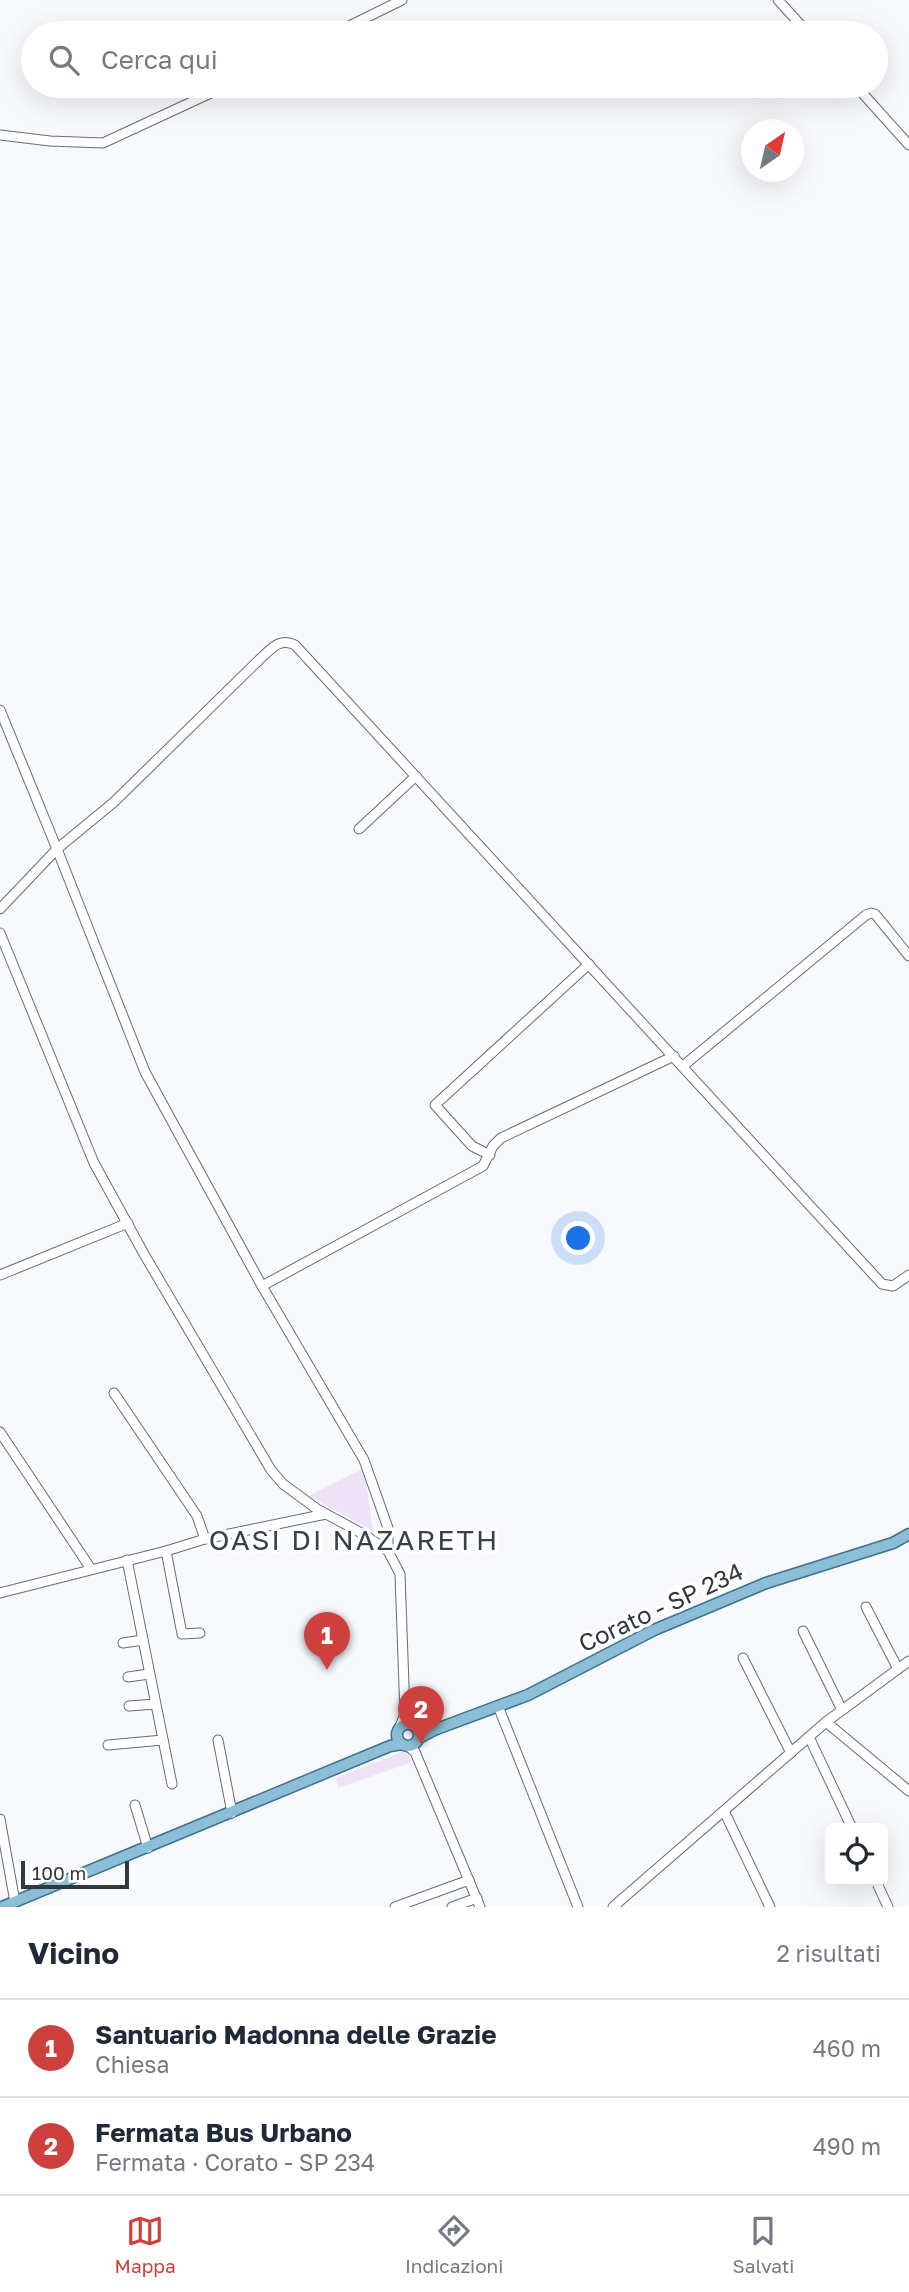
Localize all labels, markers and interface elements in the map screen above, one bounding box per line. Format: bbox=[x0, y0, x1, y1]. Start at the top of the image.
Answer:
search box bbox=[21, 21, 888, 98]
icon: search bbox=[45, 41, 83, 79]
text: Cerca qui bbox=[101, 44, 218, 75]
north arrow bbox=[741, 119, 804, 182]
your location bbox=[561, 1221, 595, 1255]
district label: OASI DI NAZARETH bbox=[209, 1523, 499, 1556]
street label: Corato - SP 234 bbox=[574, 1556, 747, 1657]
pin: 1 bbox=[304, 1612, 350, 1670]
pin: 2 bbox=[398, 1686, 444, 1744]
map controls bbox=[825, 1823, 888, 1886]
button: locate bbox=[825, 1823, 888, 1886]
scale bar bbox=[21, 1858, 130, 1890]
text: 100 m bbox=[32, 1861, 86, 1884]
text: Vicino bbox=[28, 1935, 119, 1971]
text: 2 risultati bbox=[776, 1939, 881, 1967]
text: Santuario Madonna delle Grazie bbox=[95, 2019, 497, 2050]
text: 1 bbox=[45, 2034, 57, 2062]
text: 460 m bbox=[813, 2034, 881, 2062]
text: Chiesa bbox=[95, 2050, 169, 2078]
text: Fermata Bus Urbano bbox=[95, 2117, 352, 2148]
text: 2 bbox=[44, 2132, 58, 2160]
text: 490 m bbox=[813, 2132, 881, 2160]
text: Fermata · Corato - SP 234 bbox=[95, 2148, 375, 2176]
tab: Mappa bbox=[115, 2212, 176, 2277]
tab: Indicazioni bbox=[405, 2212, 503, 2277]
tab: Salvati bbox=[733, 2212, 794, 2277]

